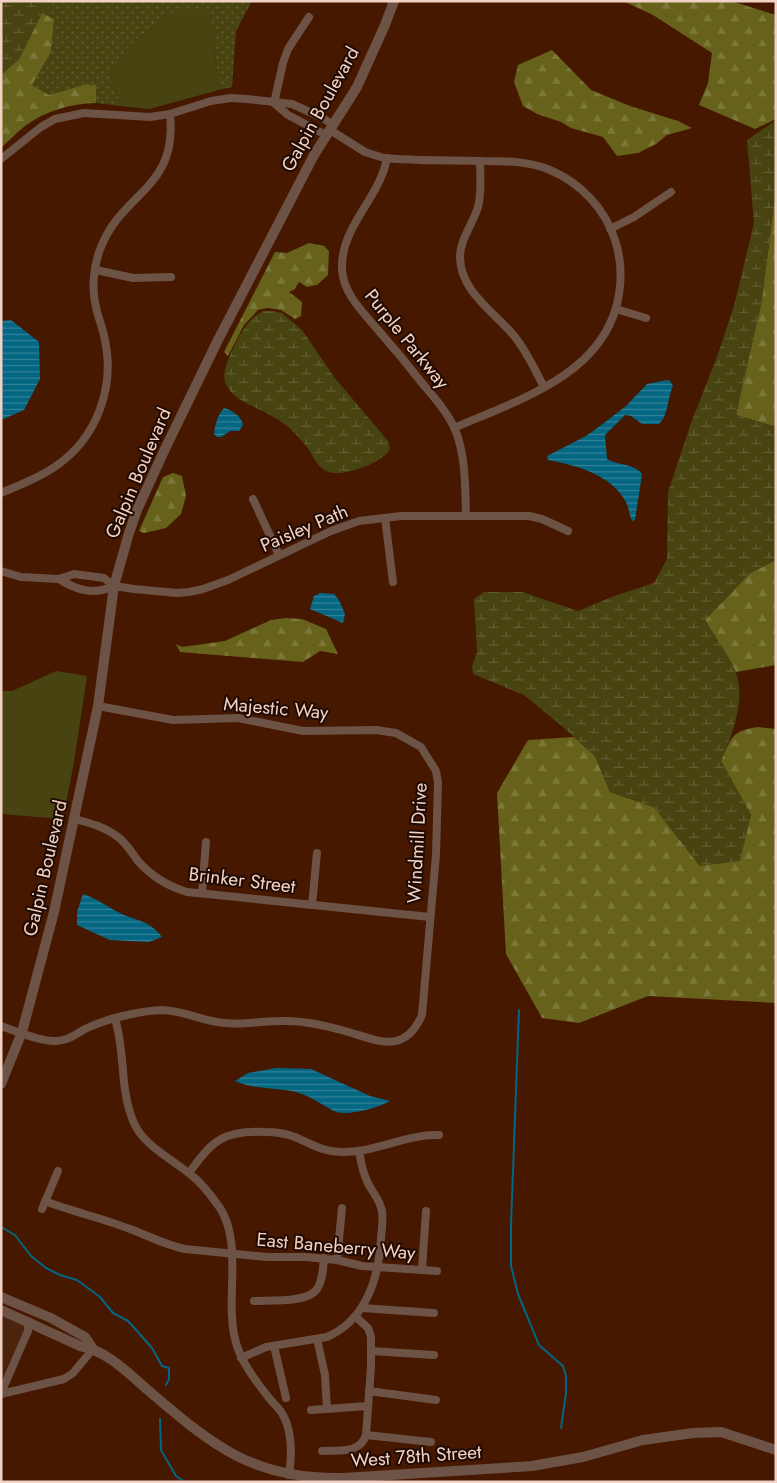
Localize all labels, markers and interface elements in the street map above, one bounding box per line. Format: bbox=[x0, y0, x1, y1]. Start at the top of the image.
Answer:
street label: Galpin Boulevard bbox=[274, 42, 366, 176]
street label: Purple Parkway bbox=[358, 283, 456, 395]
street label: Galpin Boulevard bbox=[98, 404, 178, 542]
street label: Paisley Path bbox=[256, 497, 352, 559]
street label: Majestic Way bbox=[222, 690, 330, 726]
street label: Windmill Drive bbox=[400, 782, 434, 904]
street label: Galpin Boulevard bbox=[16, 797, 74, 939]
street label: Brinker Street bbox=[187, 860, 297, 900]
street label: East Baneberry Way bbox=[255, 1226, 417, 1266]
street label: West 78th Street bbox=[350, 1438, 483, 1474]

